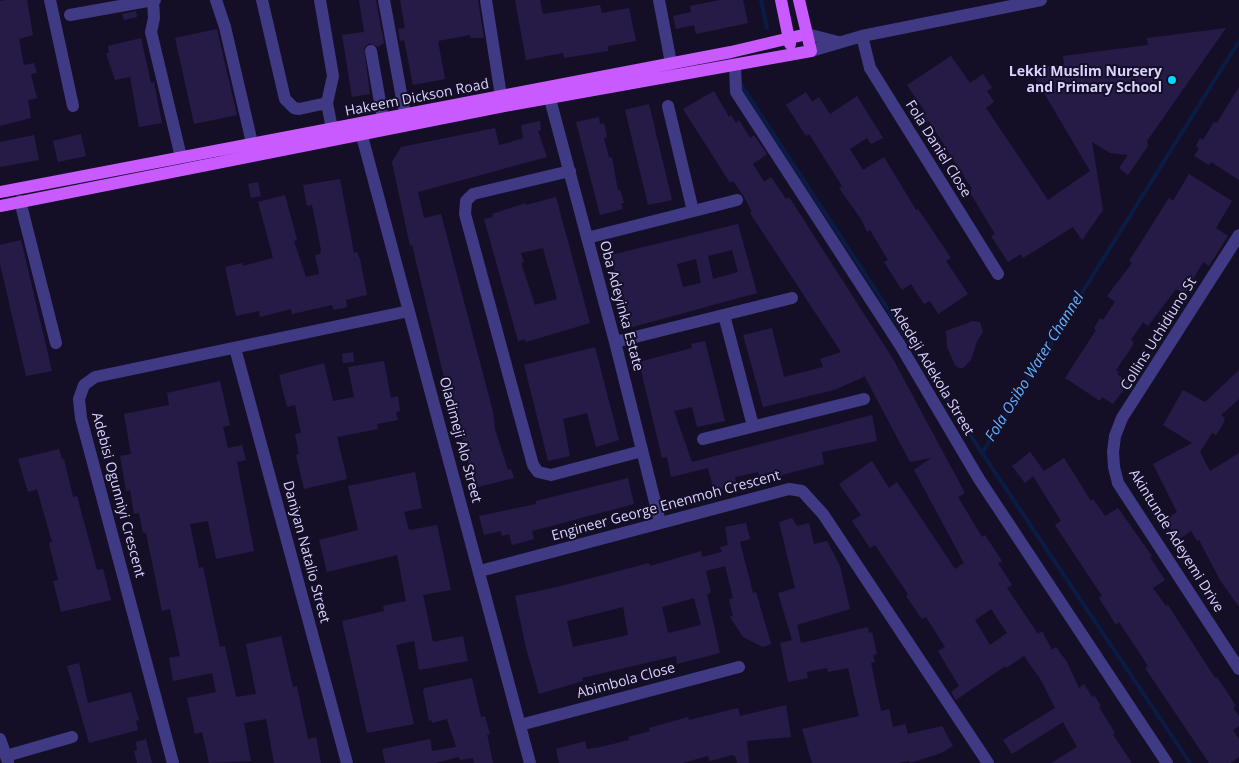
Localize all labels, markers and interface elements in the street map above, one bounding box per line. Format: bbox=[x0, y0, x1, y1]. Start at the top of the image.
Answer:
place label: Lekki Muslim Nursery and Primary School bbox=[1009, 64, 1162, 96]
marker: Lekki Muslim Nursery and Primary School bbox=[1166, 74, 1178, 86]
street label: Hakeem Dickson Road bbox=[344, 76, 490, 120]
street label: Fola Daniel Close bbox=[901, 97, 975, 201]
street label: Oba Adeyinka Estate bbox=[596, 239, 646, 373]
street label: Collins Uchidiuno St bbox=[1117, 275, 1201, 393]
water label: Fola Osibo Water Channel bbox=[982, 289, 1088, 445]
street label: Adedeji Adekola Street bbox=[887, 303, 977, 439]
street label: Oladimeji Alo Street bbox=[435, 375, 485, 505]
street label: Adebisi Ogunniyi Crescent bbox=[88, 411, 148, 579]
street label: Engineer George Enenmoh Crescent bbox=[550, 467, 782, 545]
street label: Akintunde Adeyemi Drive bbox=[1125, 467, 1227, 615]
street label: Daniyan Natalio Street bbox=[279, 479, 333, 625]
street label: Abimbola Close bbox=[575, 660, 677, 702]

